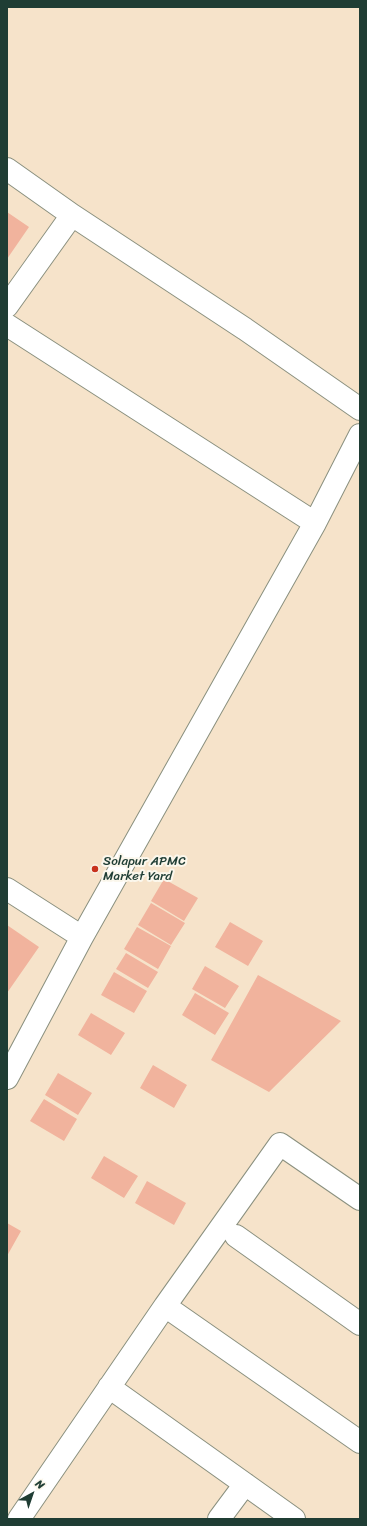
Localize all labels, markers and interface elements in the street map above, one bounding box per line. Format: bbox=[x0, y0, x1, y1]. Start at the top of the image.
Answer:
place label: Solapur APMC Market Yard bbox=[103, 854, 186, 885]
marker: Solapur APMC Market Yard bbox=[90, 864, 100, 874]
north arrow bbox=[12, 1474, 52, 1514]
text: N bbox=[31, 1475, 49, 1494]

